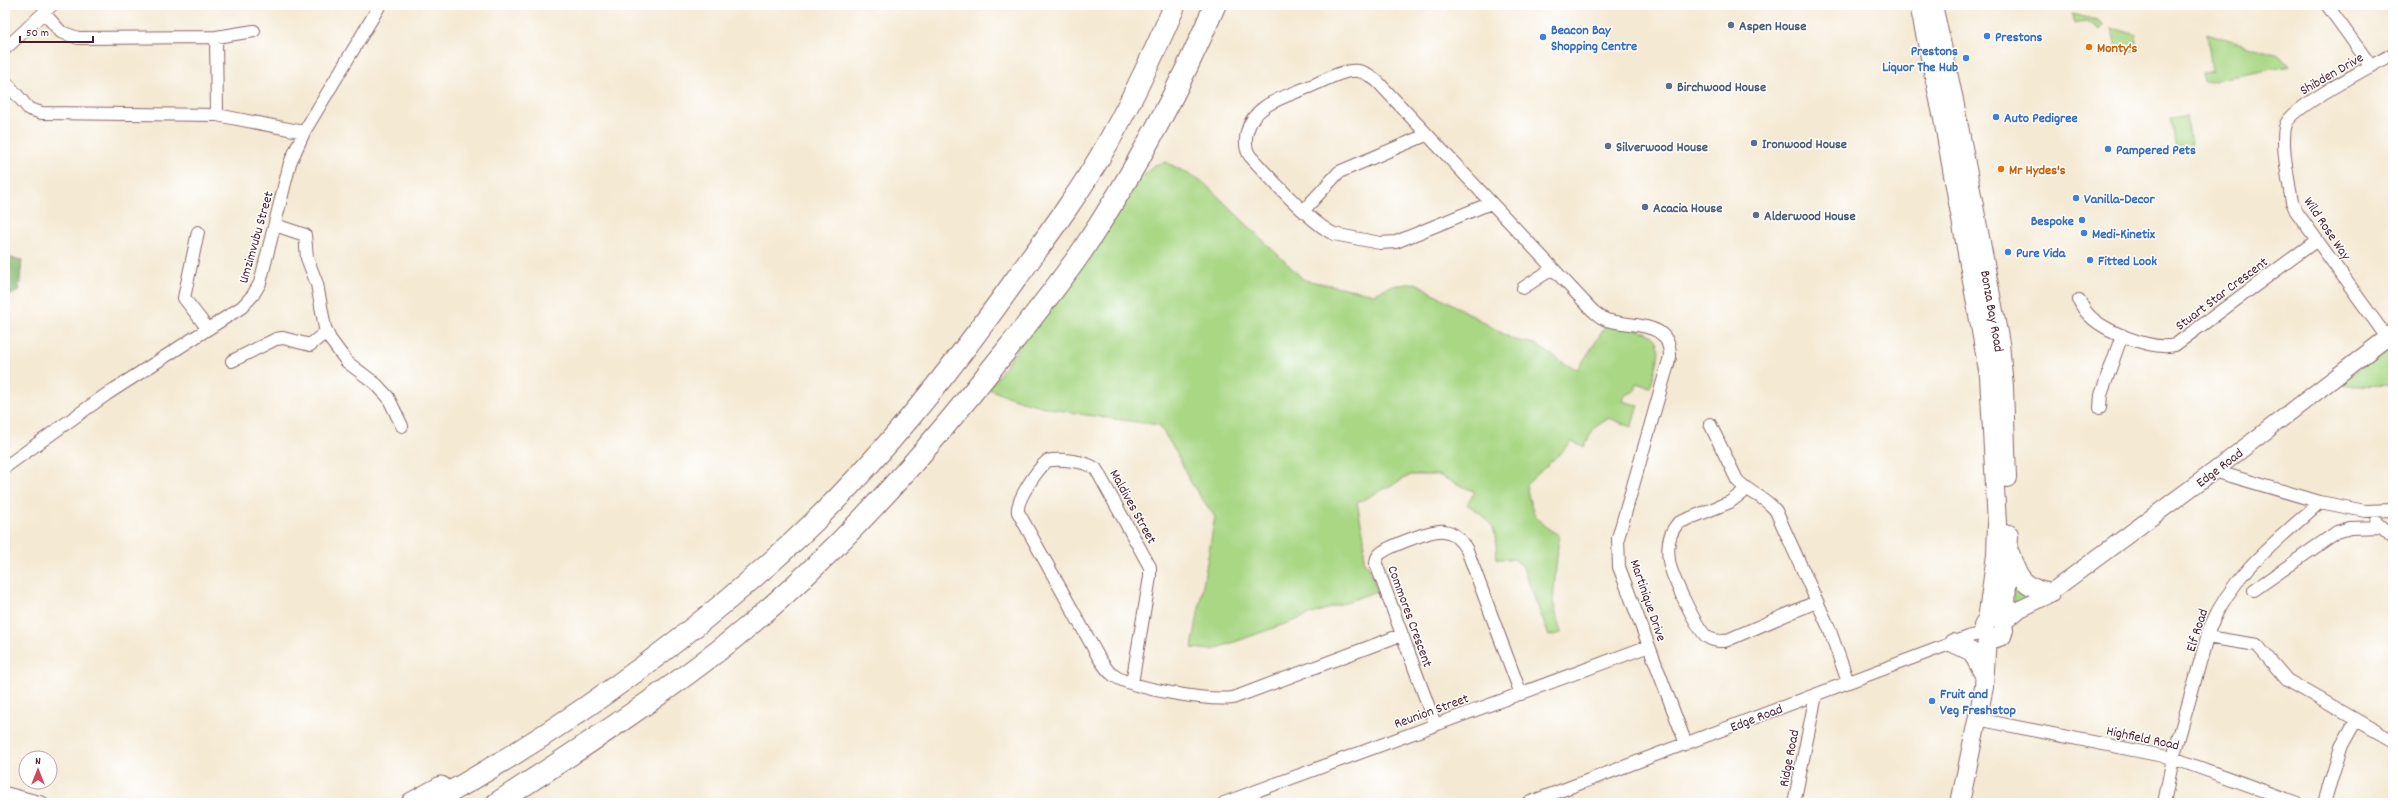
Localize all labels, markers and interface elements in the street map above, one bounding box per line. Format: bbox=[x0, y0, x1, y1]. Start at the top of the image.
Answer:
place label: Aspen House bbox=[1739, 17, 1806, 37]
scale bar bbox=[20, 18, 93, 44]
marker: Aspen House bbox=[1726, 20, 1736, 30]
place label: Beacon Bay Shopping Centre bbox=[1551, 21, 1637, 57]
text: 50 m bbox=[26, 25, 49, 42]
place label: Prestons bbox=[1995, 28, 2042, 48]
marker: Prestons bbox=[1982, 31, 1992, 41]
marker: Beacon Bay Shopping Centre bbox=[1538, 32, 1548, 42]
place label: Monty's bbox=[2097, 39, 2137, 59]
place label: Prestons Liquor The Hub bbox=[1882, 42, 1958, 78]
marker: Monty's bbox=[2084, 42, 2094, 52]
street label: Shibden Drive bbox=[2296, 48, 2368, 101]
marker: Prestons Liquor The Hub bbox=[1961, 53, 1971, 63]
place label: Birchwood House bbox=[1677, 78, 1766, 98]
marker: Birchwood House bbox=[1664, 81, 1674, 91]
place label: Auto Pedigree bbox=[2004, 109, 2078, 129]
marker: Auto Pedigree bbox=[1991, 112, 2001, 122]
place label: Ironwood House bbox=[1762, 135, 1847, 155]
place label: Silverwood House bbox=[1616, 138, 1708, 158]
marker: Ironwood House bbox=[1749, 138, 1759, 148]
marker: Silverwood House bbox=[1603, 141, 1613, 151]
place label: Pampered Pets bbox=[2116, 141, 2196, 161]
marker: Pampered Pets bbox=[2103, 144, 2113, 154]
place label: Mr Hydes's bbox=[2009, 161, 2066, 181]
marker: Mr Hydes's bbox=[1996, 164, 2006, 174]
street label: Umzimvubu Street bbox=[234, 189, 280, 286]
place label: Vanilla-Decor bbox=[2084, 190, 2156, 210]
marker: Vanilla-Decor bbox=[2071, 193, 2081, 203]
street label: Wild Rose Way bbox=[2298, 194, 2355, 265]
place label: Acacia House bbox=[1653, 199, 1722, 219]
marker: Acacia House bbox=[1640, 202, 1650, 212]
place label: Alderwood House bbox=[1764, 207, 1856, 227]
marker: Alderwood House bbox=[1751, 210, 1761, 220]
place label: Bespoke bbox=[2031, 212, 2074, 232]
marker: Bespoke bbox=[2077, 215, 2087, 225]
place label: Medi-Kinetix bbox=[2092, 225, 2156, 245]
marker: Medi-Kinetix bbox=[2079, 228, 2089, 238]
place label: Pure Vida bbox=[2016, 244, 2067, 264]
marker: Pure Vida bbox=[2003, 247, 2013, 257]
place label: Fitted Look bbox=[2098, 252, 2157, 272]
street label: Stuart Star Crescent bbox=[2172, 253, 2273, 336]
marker: Fitted Look bbox=[2085, 255, 2095, 265]
street label: Bonza Bay Road bbox=[1974, 269, 2008, 354]
street label: Edge Road bbox=[2192, 444, 2248, 493]
street label: Maldives Street bbox=[1104, 466, 1161, 548]
street label: Martinique Drive bbox=[1624, 557, 1670, 644]
street label: Commores Crescent bbox=[1381, 563, 1437, 670]
street label: Elf Road bbox=[2182, 607, 2214, 655]
place label: Fruit and Veg Freshstop bbox=[1940, 685, 2016, 721]
street label: Reunion Street bbox=[1392, 689, 1472, 735]
marker: Fruit and Veg Freshstop bbox=[1927, 696, 1937, 706]
street label: Edge Road bbox=[1728, 700, 1786, 738]
street label: Highfield Road bbox=[2104, 721, 2181, 756]
street label: Ridge Road bbox=[1775, 728, 1805, 789]
north arrow bbox=[18, 750, 58, 790]
text: N bbox=[35, 754, 41, 770]

